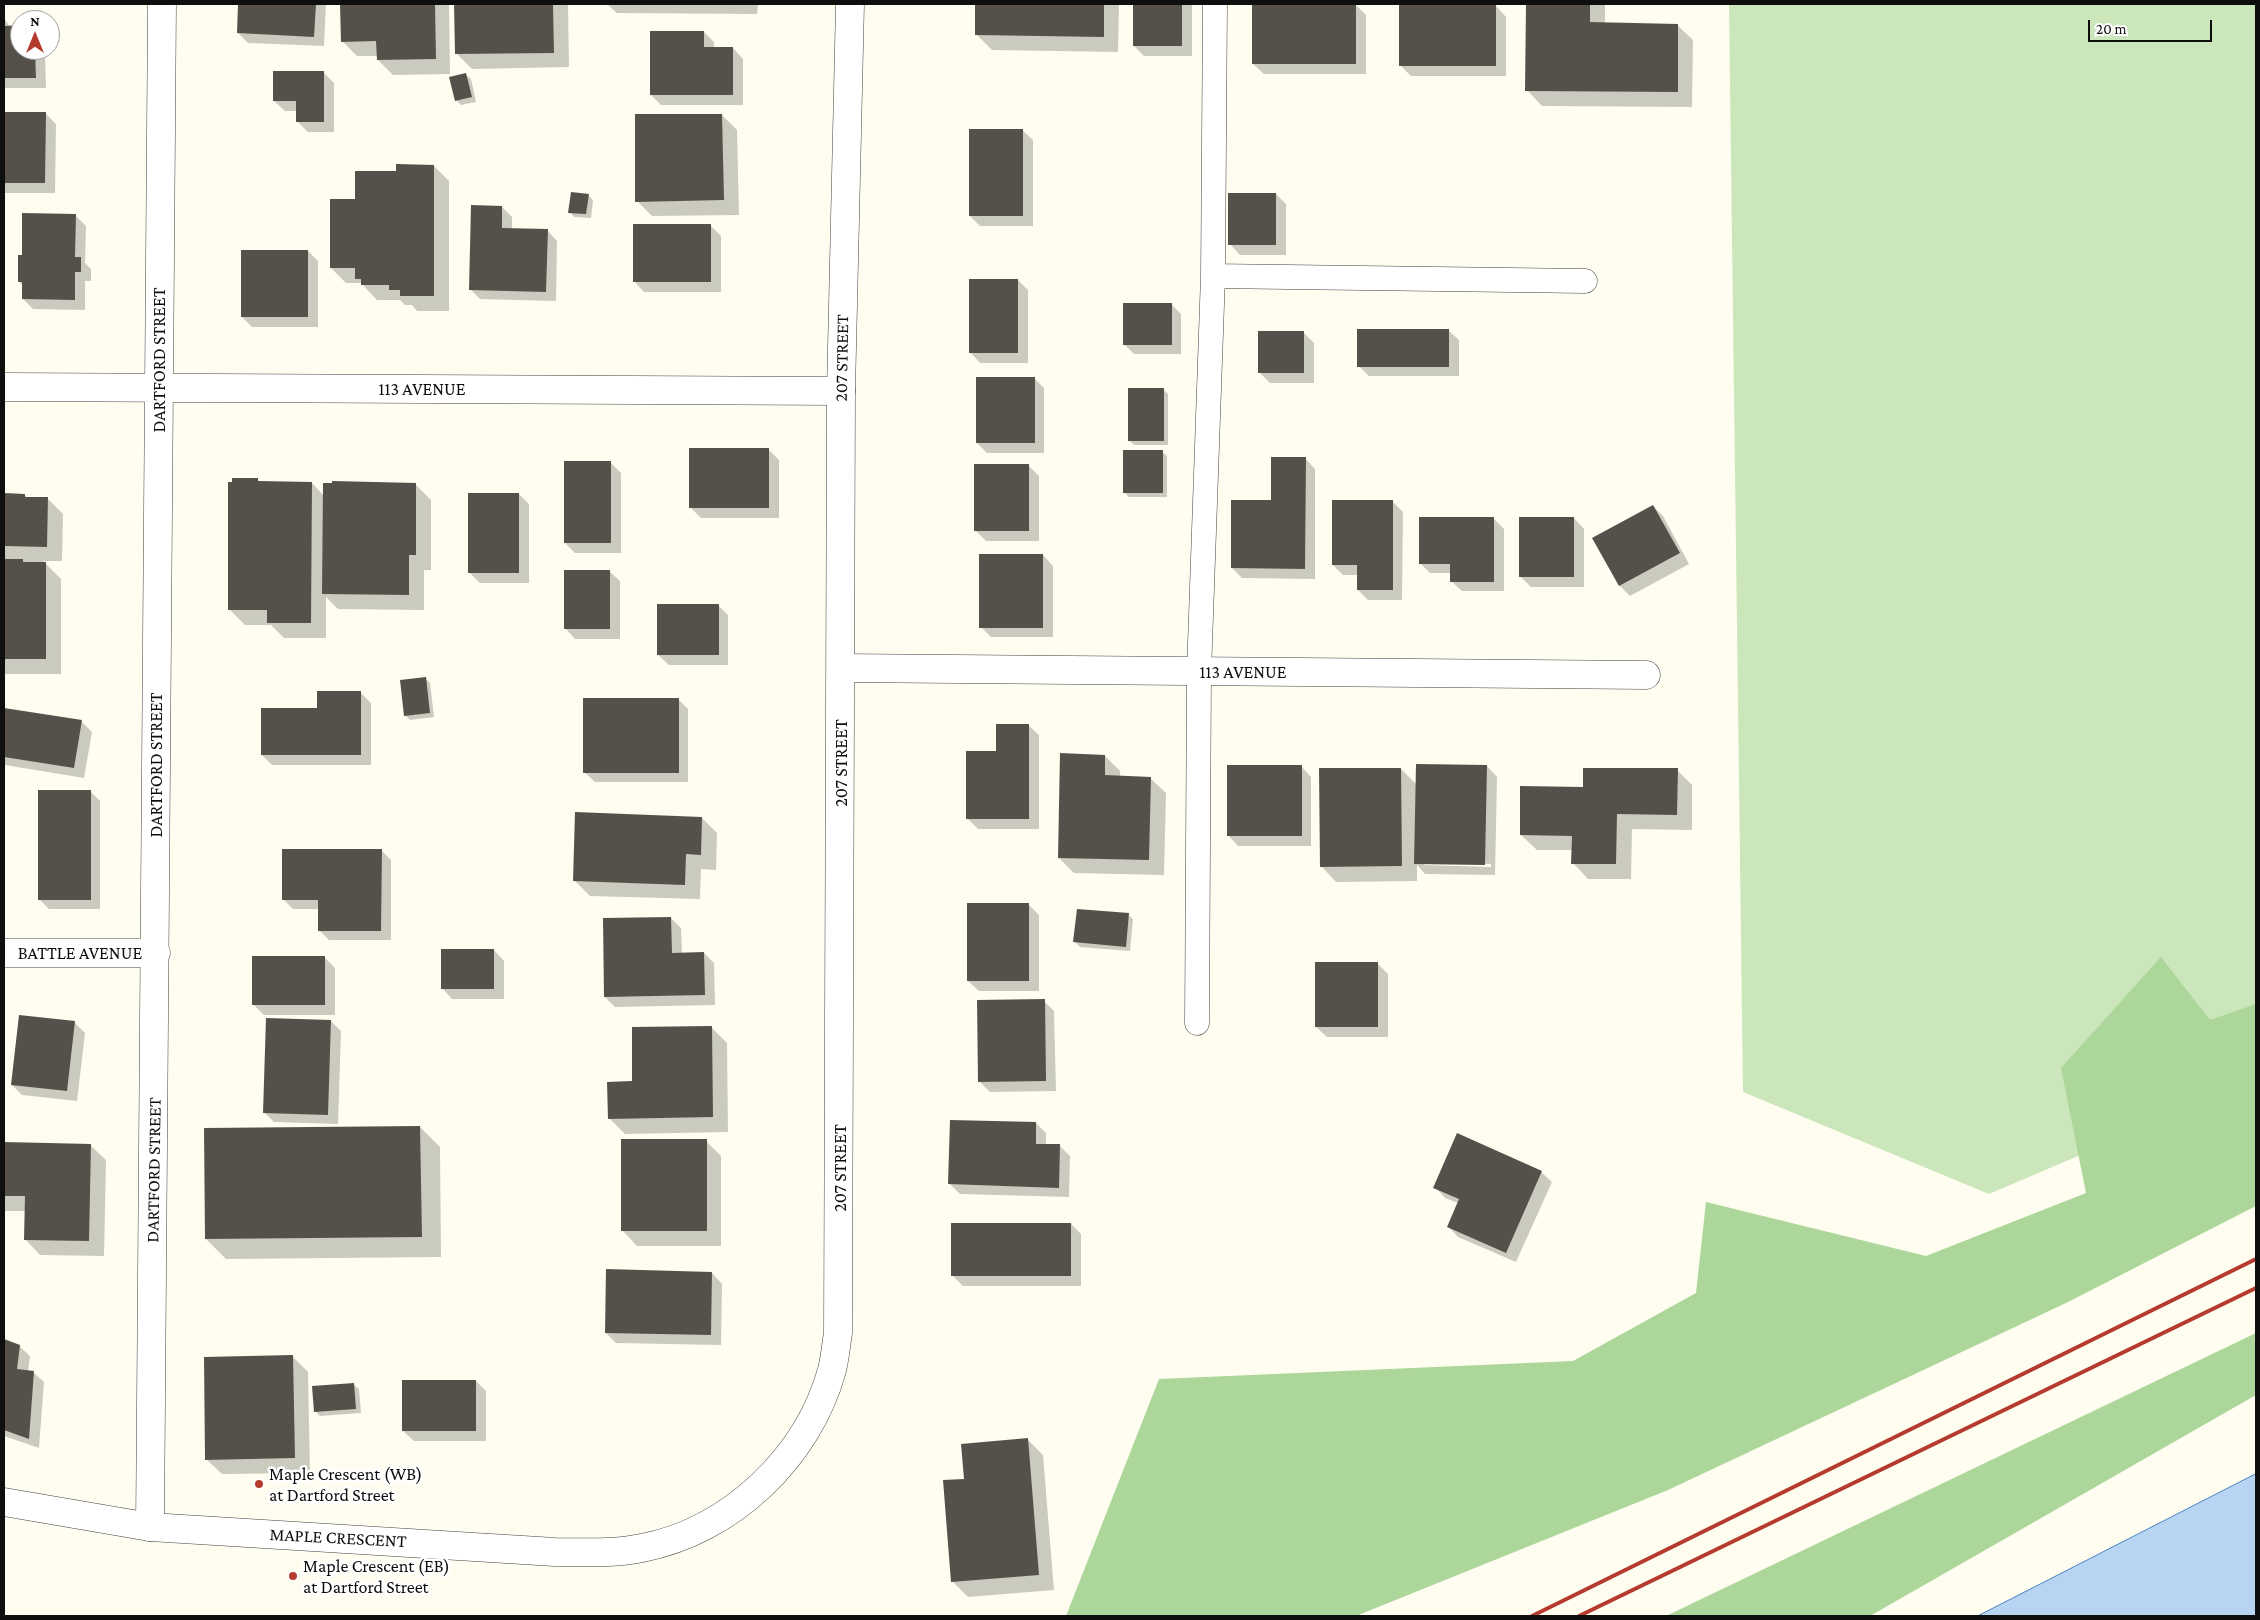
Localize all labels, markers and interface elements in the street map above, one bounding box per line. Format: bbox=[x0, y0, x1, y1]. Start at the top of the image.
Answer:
north arrow bbox=[10, 10, 60, 60]
scale bar bbox=[2090, 10, 2214, 42]
text: N bbox=[30, 13, 40, 29]
text: 20 m bbox=[2096, 21, 2127, 37]
street label: DARTFORD STREET bbox=[148, 287, 170, 433]
street label: 207 STREET bbox=[830, 314, 854, 402]
street label: 113 AVENUE bbox=[378, 378, 466, 400]
street label: 113 AVENUE bbox=[1199, 661, 1287, 683]
street label: DARTFORD STREET bbox=[145, 692, 167, 838]
street label: 207 STREET bbox=[830, 719, 852, 807]
street label: BATTLE AVENUE bbox=[18, 942, 142, 964]
street label: DARTFORD STREET bbox=[142, 1097, 166, 1243]
street label: 207 STREET bbox=[829, 1124, 851, 1212]
place label: Maple Crescent (WB) at Dartford Street bbox=[269, 1463, 422, 1506]
marker: Maple Crescent (WB) at Dartford Street bbox=[253, 1478, 265, 1490]
street label: MAPLE CRESCENT bbox=[269, 1524, 407, 1552]
place label: Maple Crescent (EB) at Dartford Street bbox=[303, 1555, 450, 1598]
marker: Maple Crescent (EB) at Dartford Street bbox=[287, 1570, 299, 1582]

